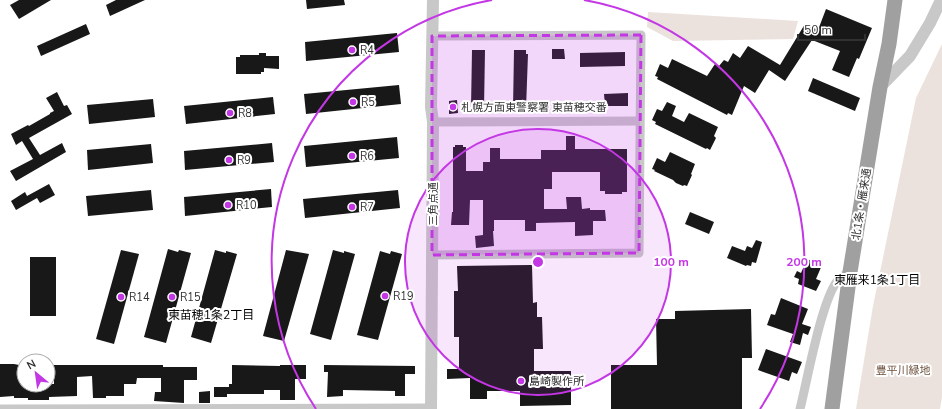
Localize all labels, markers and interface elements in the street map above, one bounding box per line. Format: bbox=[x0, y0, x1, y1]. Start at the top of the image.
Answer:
scale bar bbox=[798, 16, 865, 42]
text: 50 m bbox=[804, 22, 832, 38]
place label: R4 bbox=[360, 43, 374, 58]
marker: R4 bbox=[347, 45, 357, 55]
place label: R5 bbox=[361, 95, 375, 110]
marker: R5 bbox=[348, 97, 358, 107]
place label: 札幌方面東警察署 東苗穂交番 bbox=[461, 100, 607, 115]
marker: 札幌方面東警察署 東苗穂交番 bbox=[448, 102, 458, 112]
place label: R8 bbox=[238, 106, 252, 121]
marker: R8 bbox=[225, 108, 235, 118]
place label: R6 bbox=[360, 149, 374, 164]
marker: R6 bbox=[347, 151, 357, 161]
place label: R9 bbox=[237, 153, 251, 168]
marker: R9 bbox=[224, 155, 234, 165]
street label: 北1条・雁来通 bbox=[848, 167, 875, 241]
street label: 三角点通 bbox=[426, 182, 441, 226]
place label: R10 bbox=[236, 198, 257, 213]
marker: R10 bbox=[223, 200, 233, 210]
place label: R7 bbox=[360, 200, 374, 215]
marker: R7 bbox=[347, 202, 357, 212]
text: 100 m bbox=[653, 254, 689, 270]
text: 200 m bbox=[786, 254, 822, 270]
centre of rings bbox=[531, 255, 545, 269]
district label: 東雁来1条1丁目 bbox=[834, 272, 920, 288]
place label: R19 bbox=[393, 289, 414, 304]
place label: R14 bbox=[129, 290, 150, 305]
place label: R15 bbox=[180, 290, 201, 305]
marker: R19 bbox=[380, 291, 390, 301]
marker: R14 bbox=[116, 292, 126, 302]
marker: R15 bbox=[167, 292, 177, 302]
district label: 東苗穂1条2丁目 bbox=[168, 307, 254, 323]
north arrow bbox=[16, 353, 56, 393]
text: N bbox=[24, 356, 39, 373]
park label: 豊平川緑地 bbox=[876, 363, 931, 378]
place label: 島崎製作所 bbox=[529, 374, 585, 389]
marker: 島崎製作所 bbox=[516, 376, 526, 386]

